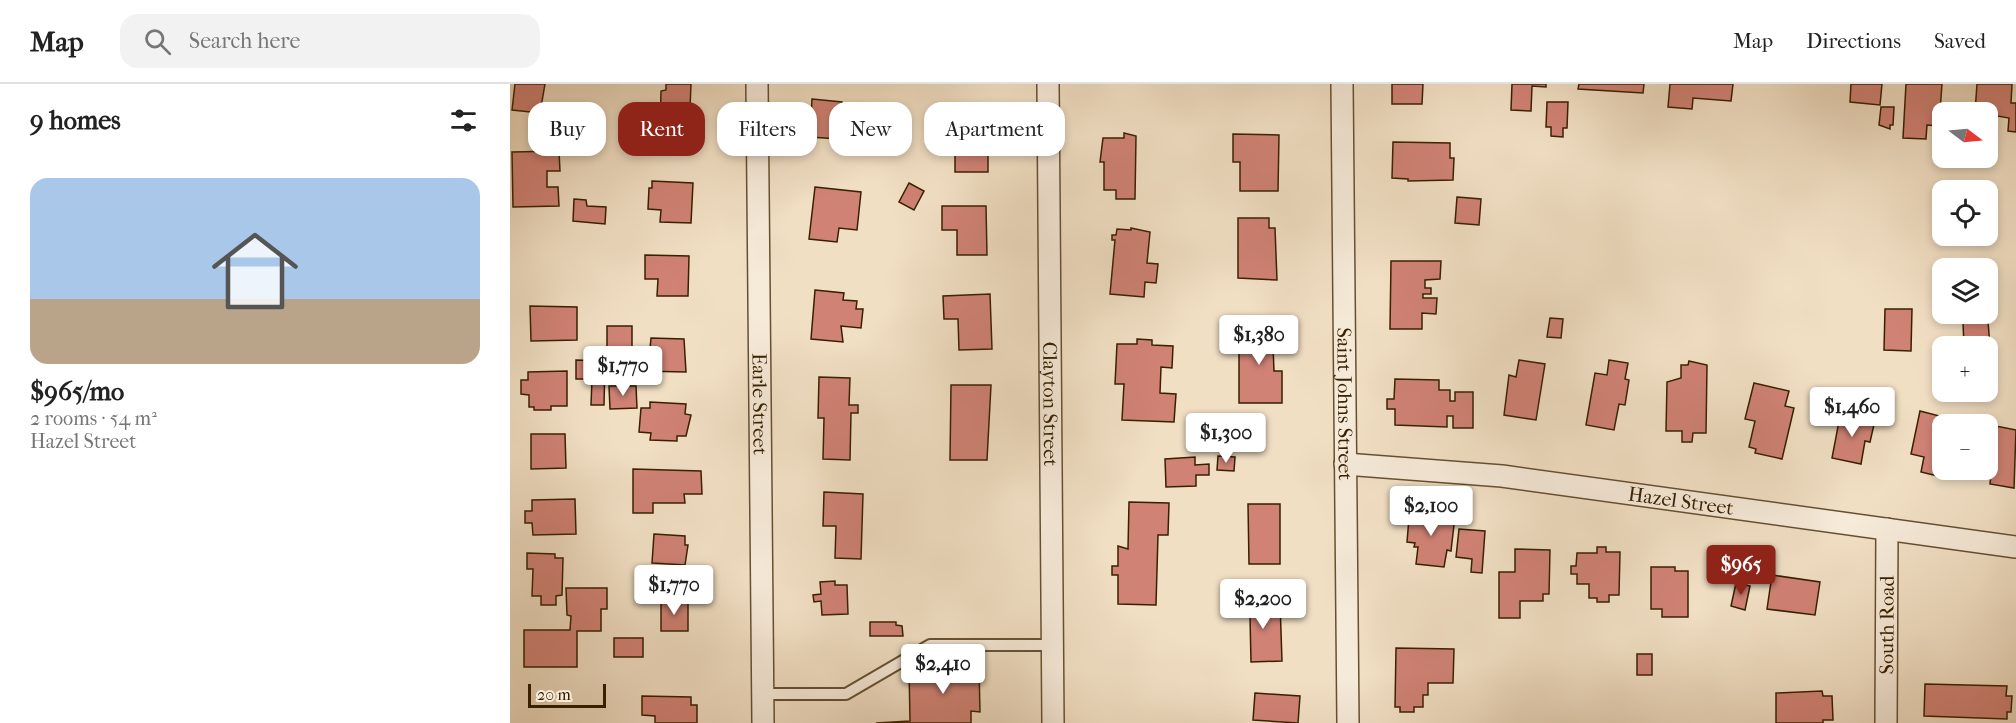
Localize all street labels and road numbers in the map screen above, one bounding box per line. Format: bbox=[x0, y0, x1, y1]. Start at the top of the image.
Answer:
street label: Saint Johns Street bbox=[1332, 327, 1357, 481]
street label: Clayton Street bbox=[1038, 342, 1062, 466]
street label: Earle Street bbox=[748, 353, 771, 455]
street label: Hazel Street bbox=[1626, 483, 1735, 520]
street label: South Road bbox=[1875, 574, 1899, 674]

